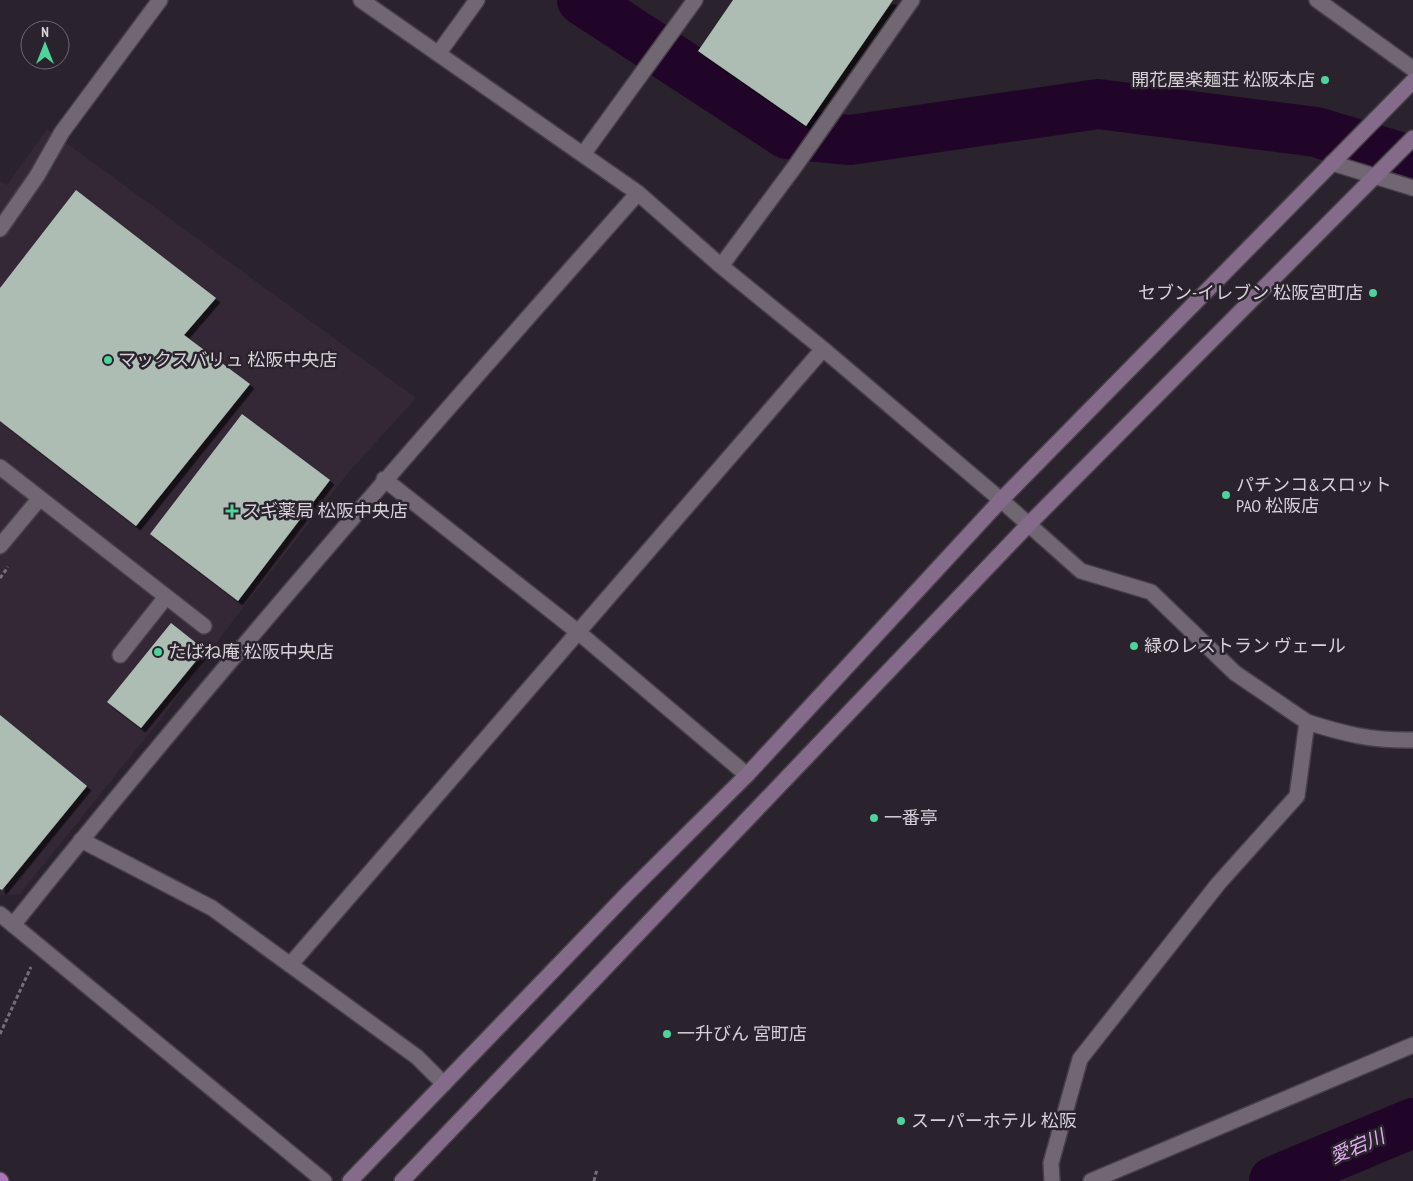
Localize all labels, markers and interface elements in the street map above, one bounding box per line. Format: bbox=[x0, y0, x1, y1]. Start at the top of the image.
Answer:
north arrow bbox=[20, 20, 70, 70]
text: N bbox=[41, 23, 49, 41]
place label: 開花屋楽麺荘 松阪本店 bbox=[1131, 68, 1315, 91]
marker: 開花屋楽麺荘 松阪本店 bbox=[1319, 74, 1331, 86]
place label: セブン-イレブン 松阪宮町店 bbox=[1138, 281, 1363, 304]
marker: セブン-イレブン 松阪宮町店 bbox=[1367, 287, 1379, 299]
place label: マックスバリュ 松阪中央店 bbox=[118, 348, 337, 371]
marker: マックスバリュ 松阪中央店 bbox=[102, 354, 114, 366]
place label: パチンコ&スロット PAO 松阪店 bbox=[1236, 473, 1392, 517]
marker: パチンコ&スロット PAO 松阪店 bbox=[1220, 489, 1232, 501]
place label: スギ薬局 松阪中央店 bbox=[242, 499, 408, 522]
marker: スギ薬局 松阪中央店 bbox=[226, 505, 238, 517]
place label: 緑のレストラン ヴェール bbox=[1144, 634, 1346, 657]
place label: たばね庵 松阪中央店 bbox=[168, 640, 334, 663]
marker: 緑のレストラン ヴェール bbox=[1128, 640, 1140, 652]
marker: たばね庵 松阪中央店 bbox=[152, 646, 164, 658]
place label: 一番亭 bbox=[884, 806, 938, 829]
marker: 一番亭 bbox=[868, 812, 880, 824]
place label: 一升びん 宮町店 bbox=[677, 1022, 807, 1045]
marker: 一升びん 宮町店 bbox=[661, 1028, 673, 1040]
place label: スーパーホテル 松阪 bbox=[911, 1109, 1077, 1132]
marker: スーパーホテル 松阪 bbox=[895, 1115, 907, 1127]
water label: 愛宕川 bbox=[1326, 1123, 1390, 1168]

